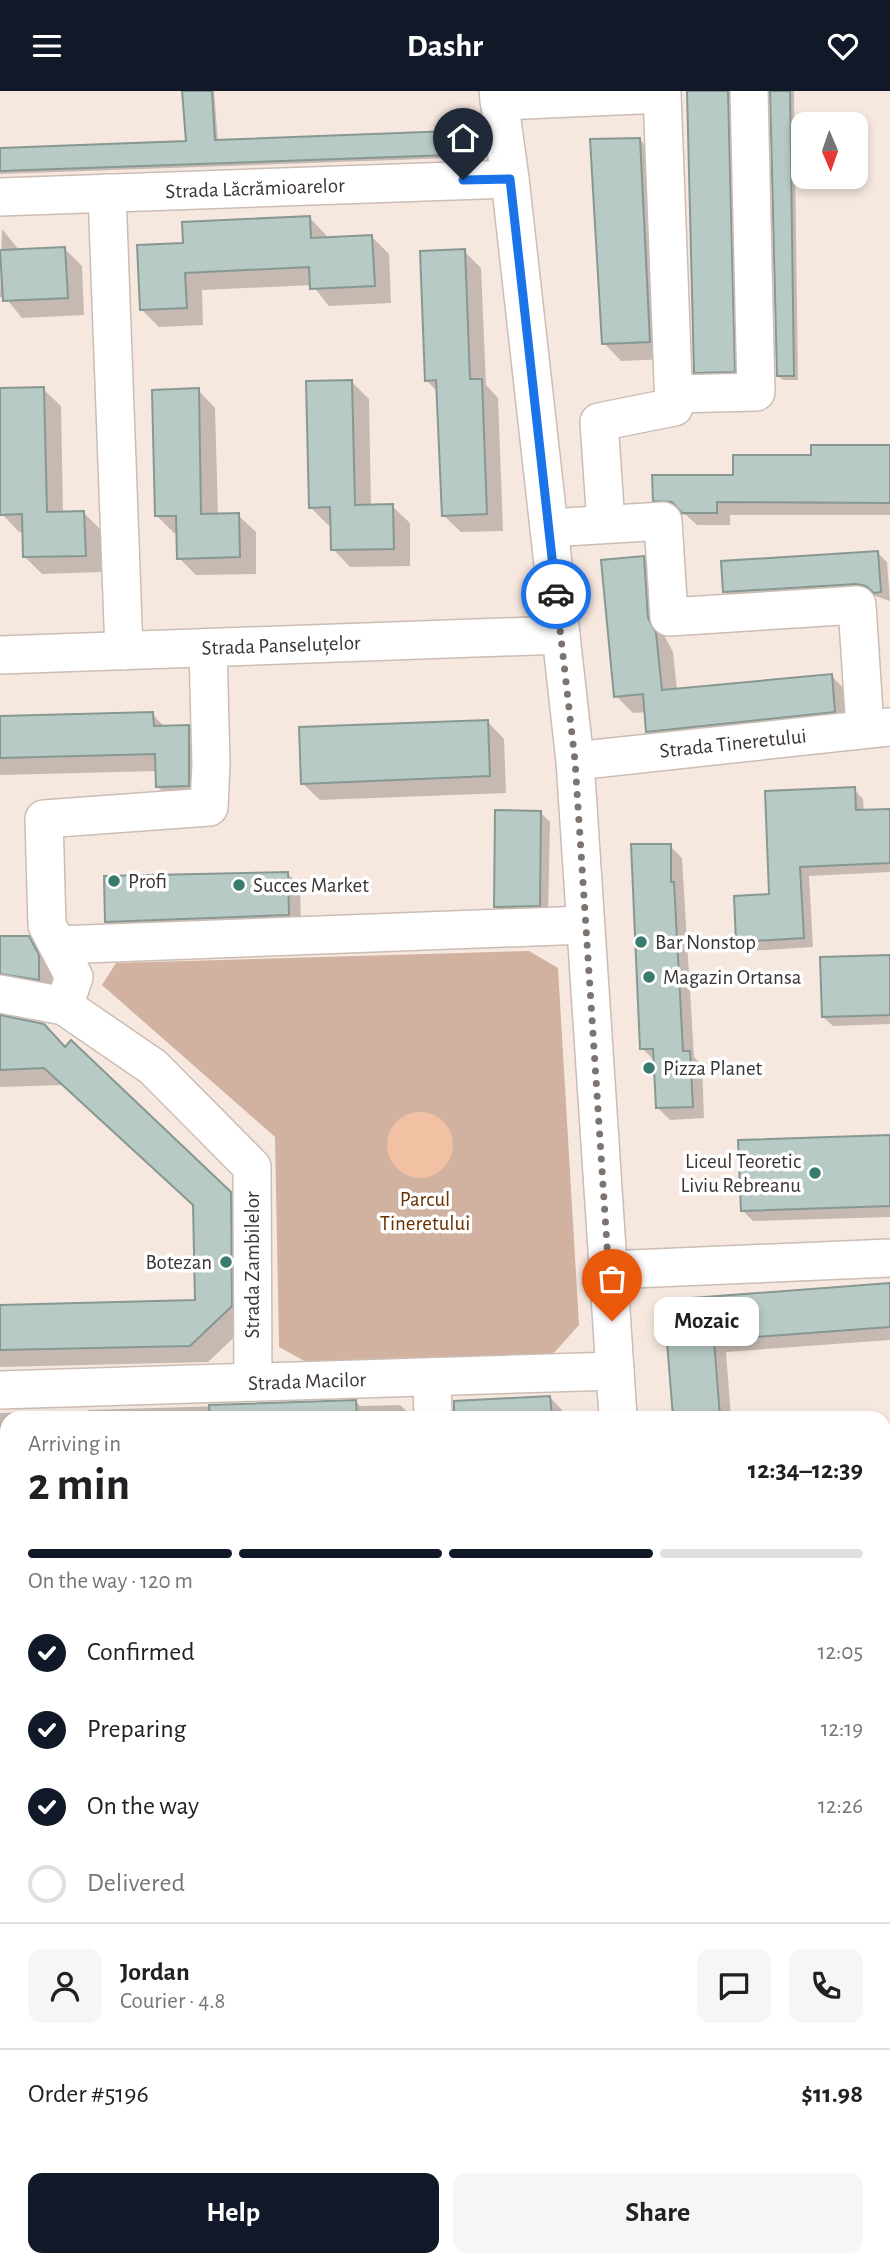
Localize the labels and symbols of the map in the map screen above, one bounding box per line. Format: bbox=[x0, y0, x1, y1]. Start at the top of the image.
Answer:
pin bbox=[433, 108, 493, 180]
north arrow bbox=[791, 112, 868, 189]
street label: Strada Lăcrămioarelor bbox=[165, 175, 345, 202]
courier bbox=[521, 559, 591, 629]
street label: Strada Panseluțelor bbox=[201, 632, 361, 661]
street label: Strada Tineretului bbox=[659, 725, 808, 762]
place label: Profi bbox=[128, 871, 167, 892]
marker: Profi bbox=[106, 873, 122, 889]
place label: Succes Market bbox=[253, 875, 369, 896]
marker: Succes Market bbox=[231, 877, 247, 893]
place label: Bar Nonstop bbox=[655, 932, 756, 953]
marker: Bar Nonstop bbox=[633, 934, 649, 950]
place label: Magazin Ortansa bbox=[663, 967, 802, 988]
marker: Magazin Ortansa bbox=[641, 969, 657, 985]
place label: Pizza Planet bbox=[663, 1058, 763, 1079]
marker: Pizza Planet bbox=[641, 1060, 657, 1076]
place label: Liceul Teoretic Liviu Rebreanu bbox=[680, 1151, 801, 1196]
marker: Liceul Teoretic Liviu Rebreanu bbox=[807, 1165, 823, 1181]
park label: Parcul Tineretului bbox=[380, 1189, 470, 1234]
street label: Strada Zambilelor bbox=[242, 1191, 263, 1339]
pin bbox=[582, 1249, 642, 1321]
place label: Botezan bbox=[146, 1252, 212, 1273]
marker: Botezan bbox=[218, 1254, 234, 1270]
callout: Mozaic bbox=[654, 1297, 759, 1345]
street label: Strada Macilor bbox=[248, 1369, 367, 1394]

